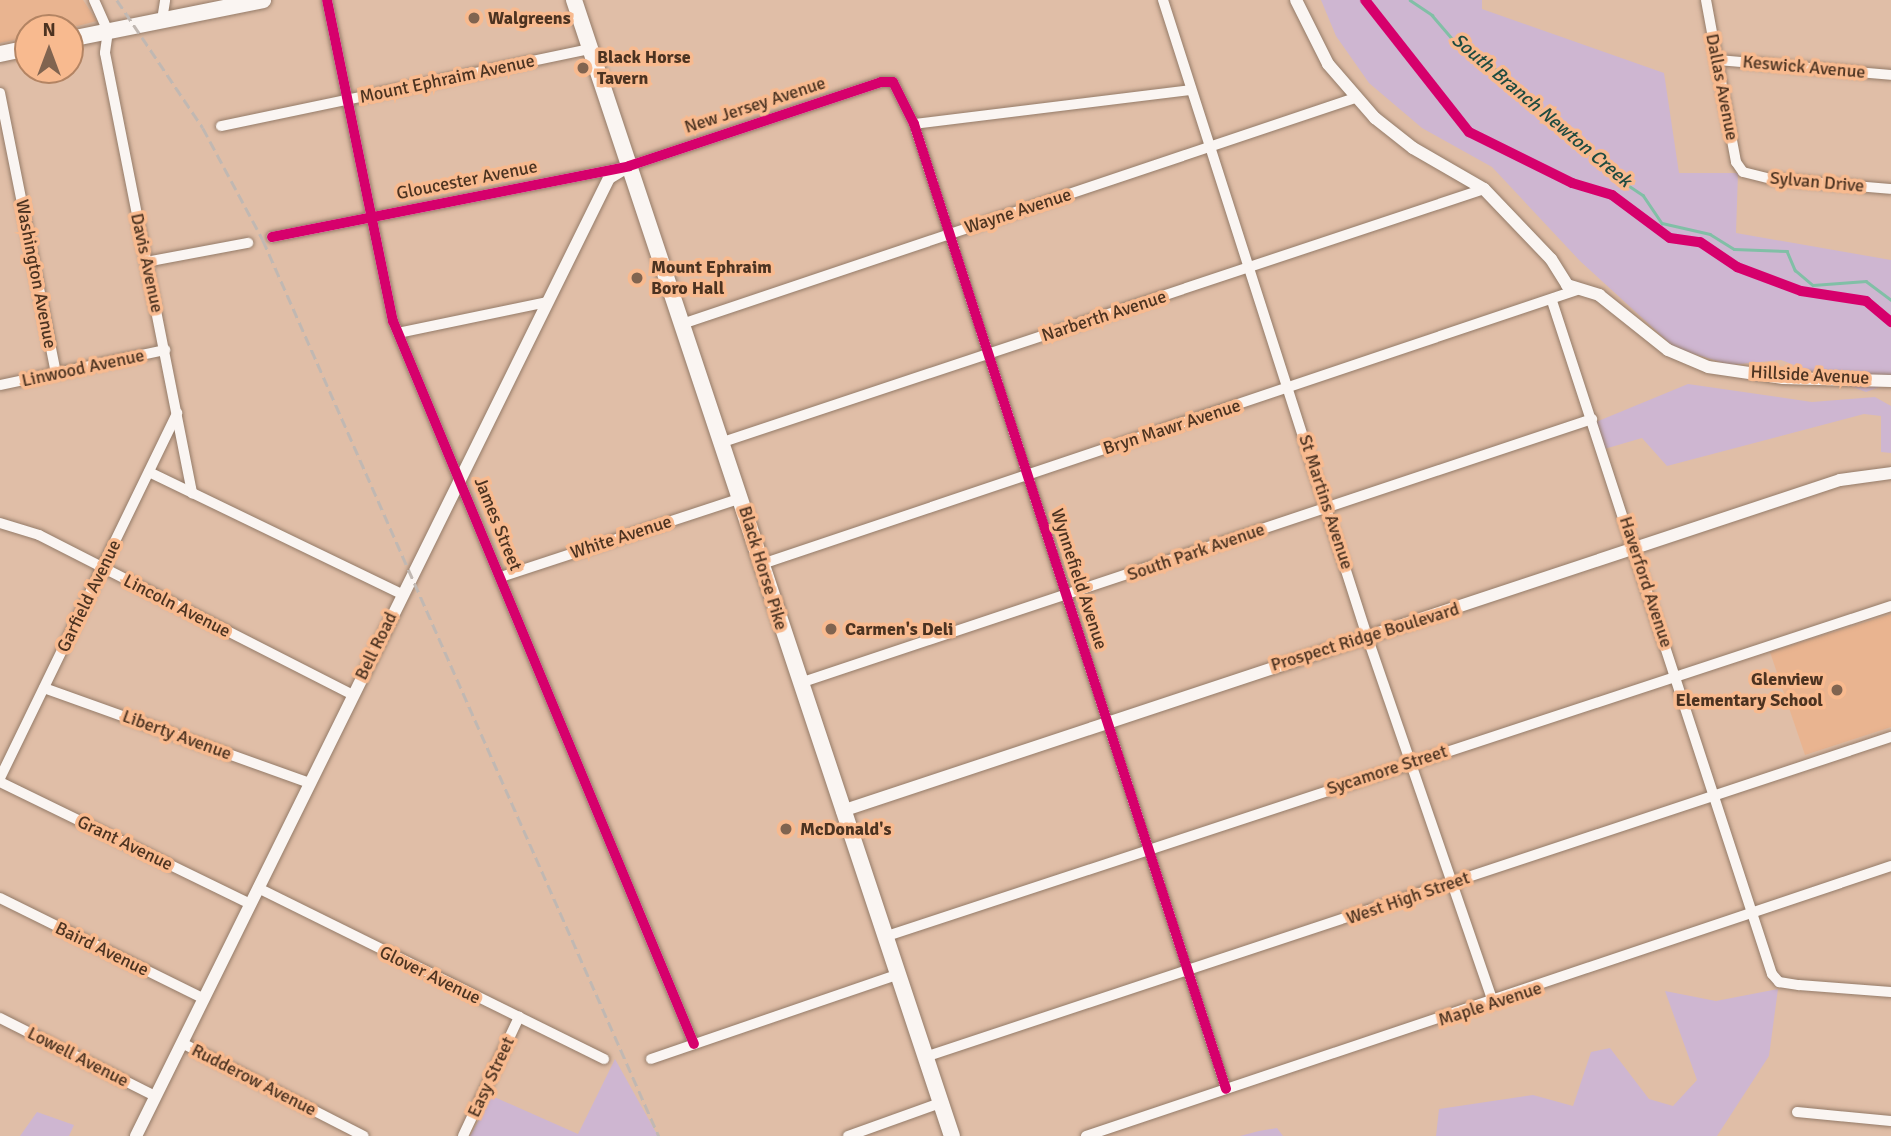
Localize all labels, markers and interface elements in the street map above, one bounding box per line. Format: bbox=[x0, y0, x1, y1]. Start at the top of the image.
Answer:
place label: Walgreens bbox=[488, 7, 571, 29]
marker: Walgreens bbox=[466, 10, 482, 26]
north arrow bbox=[14, 14, 84, 84]
text: N bbox=[42, 18, 56, 42]
water label: South Branch Newton Creek bbox=[1447, 29, 1635, 193]
street label: Dallas Avenue bbox=[1701, 32, 1743, 142]
place label: Black Horse Tavern bbox=[597, 47, 691, 90]
street label: Mount Ephraim Avenue bbox=[357, 50, 537, 108]
street label: Keswick Avenue bbox=[1742, 51, 1866, 83]
marker: Black Horse Tavern bbox=[575, 60, 591, 76]
street label: New Jersey Avenue bbox=[682, 72, 828, 138]
street label: Gloucester Avenue bbox=[395, 156, 539, 204]
street label: Sylvan Drive bbox=[1769, 167, 1865, 197]
street label: Wayne Avenue bbox=[962, 184, 1074, 238]
street label: Washington Avenue bbox=[11, 198, 61, 350]
street label: Davis Avenue bbox=[126, 211, 168, 315]
place label: Mount Ephraim Boro Hall bbox=[651, 257, 772, 300]
marker: Mount Ephraim Boro Hall bbox=[629, 270, 645, 286]
street label: Narberth Avenue bbox=[1039, 286, 1169, 346]
street label: Linwood Avenue bbox=[20, 344, 146, 392]
street label: Hillside Avenue bbox=[1750, 361, 1870, 389]
street label: Bryn Mawr Avenue bbox=[1101, 395, 1243, 459]
street label: St Martins Avenue bbox=[1294, 432, 1358, 572]
street label: James Street bbox=[469, 474, 527, 574]
street label: Black Horse Pike bbox=[734, 503, 792, 633]
street label: Wynnefield Avenue bbox=[1046, 506, 1112, 652]
street label: White Avenue bbox=[568, 510, 674, 564]
street label: Haverford Avenue bbox=[1615, 514, 1677, 650]
street label: South Park Avenue bbox=[1124, 518, 1268, 586]
street label: Garfield Avenue bbox=[52, 536, 126, 656]
street label: Lincoln Avenue bbox=[120, 570, 234, 642]
street label: Prospect Ridge Boulevard bbox=[1268, 598, 1462, 676]
street label: Bell Road bbox=[350, 609, 402, 683]
place label: Carmen's Deli bbox=[845, 618, 953, 640]
marker: Carmen's Deli bbox=[823, 621, 839, 637]
place label: Glenview Elementary School bbox=[1676, 669, 1823, 712]
marker: Glenview Elementary School bbox=[1829, 682, 1845, 698]
street label: Liberty Avenue bbox=[120, 705, 234, 765]
street label: Sycamore Street bbox=[1324, 740, 1450, 800]
street label: Grant Avenue bbox=[74, 811, 176, 875]
place label: McDonald's bbox=[800, 818, 891, 840]
marker: McDonald's bbox=[778, 821, 794, 837]
street label: West High Street bbox=[1344, 867, 1472, 929]
street label: Baird Avenue bbox=[52, 917, 152, 981]
street label: Glover Avenue bbox=[376, 941, 484, 1009]
street label: Maple Avenue bbox=[1436, 977, 1544, 1031]
street label: Lowell Avenue bbox=[24, 1022, 132, 1092]
street label: Easy Street bbox=[463, 1033, 519, 1121]
street label: Rudderow Avenue bbox=[188, 1039, 320, 1121]

